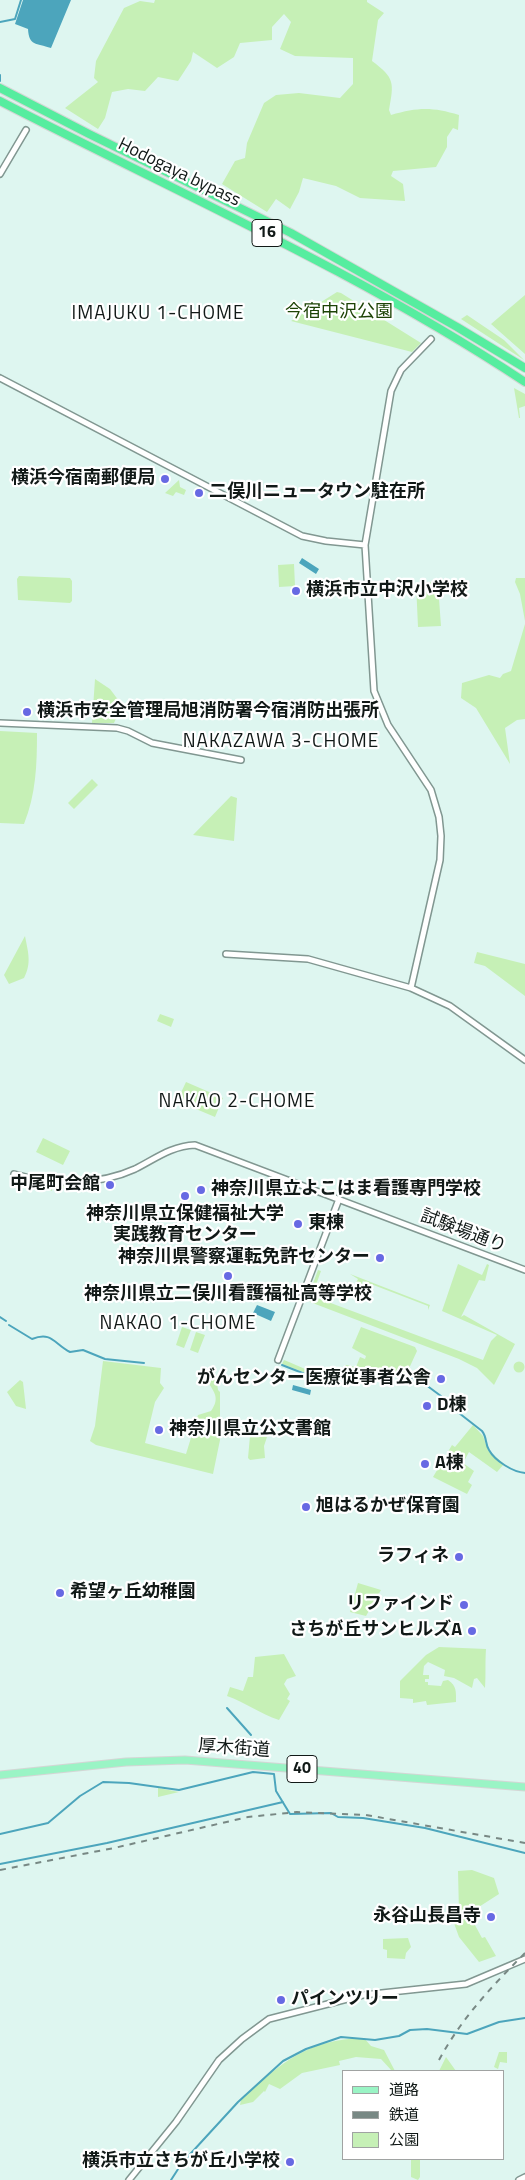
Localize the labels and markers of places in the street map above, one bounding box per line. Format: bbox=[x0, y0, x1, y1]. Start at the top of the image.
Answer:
place label: 横浜今宿南郵便局 bbox=[11, 468, 155, 490]
marker: 横浜今宿南郵便局 bbox=[159, 473, 171, 485]
place label: 二俣川ニュータウン駐在所 bbox=[209, 482, 425, 504]
marker: 二俣川ニュータウン駐在所 bbox=[193, 487, 205, 499]
place label: 横浜市立中沢小学校 bbox=[306, 580, 468, 602]
marker: 横浜市立中沢小学校 bbox=[290, 585, 302, 597]
place label: 横浜市安全管理局旭消防署今宿消防出張所 bbox=[37, 701, 379, 723]
marker: 横浜市安全管理局旭消防署今宿消防出張所 bbox=[21, 706, 33, 718]
place label: 中尾町会館 bbox=[10, 1174, 100, 1196]
marker: 中尾町会館 bbox=[104, 1179, 116, 1191]
place label: 神奈川県立よこはま看護専門学校 bbox=[211, 1179, 481, 1201]
marker: 神奈川県立よこはま看護専門学校 bbox=[195, 1184, 207, 1196]
marker: 神奈川県立保健福祉大学 実践教育センター bbox=[179, 1190, 191, 1202]
place label: 神奈川県立保健福祉大学 実践教育センター bbox=[86, 1204, 284, 1246]
place label: 東棟 bbox=[308, 1213, 344, 1235]
marker: 東棟 bbox=[292, 1218, 304, 1230]
place label: 神奈川県警察運転免許センター bbox=[118, 1247, 370, 1269]
marker: 神奈川県警察運転免許センター bbox=[374, 1252, 386, 1264]
marker: 神奈川県立二俣川看護福祉高等学校 bbox=[222, 1270, 234, 1282]
place label: 神奈川県立二俣川看護福祉高等学校 bbox=[84, 1284, 372, 1306]
place label: がんセンター医療従事者公舎 bbox=[197, 1368, 431, 1390]
marker: がんセンター医療従事者公舎 bbox=[435, 1373, 447, 1385]
place label: D棟 bbox=[437, 1395, 466, 1417]
marker: D棟 bbox=[421, 1400, 433, 1412]
place label: 神奈川県立公文書館 bbox=[169, 1419, 331, 1441]
marker: 神奈川県立公文書館 bbox=[153, 1424, 165, 1436]
place label: A棟 bbox=[435, 1453, 464, 1475]
marker: A棟 bbox=[419, 1458, 431, 1470]
place label: 旭はるかぜ保育園 bbox=[316, 1496, 460, 1518]
marker: 旭はるかぜ保育園 bbox=[300, 1501, 312, 1513]
place label: ラフィネ bbox=[377, 1546, 449, 1568]
marker: ラフィネ bbox=[453, 1551, 465, 1563]
place label: 希望ヶ丘幼稚園 bbox=[70, 1582, 196, 1604]
marker: 希望ヶ丘幼稚園 bbox=[54, 1587, 66, 1599]
place label: リファインド bbox=[346, 1594, 454, 1616]
marker: リファインド bbox=[458, 1599, 470, 1611]
place label: さちが丘サンヒルズA bbox=[289, 1620, 462, 1642]
marker: さちが丘サンヒルズA bbox=[466, 1625, 478, 1637]
place label: 永谷山長昌寺 bbox=[373, 1906, 481, 1928]
marker: 永谷山長昌寺 bbox=[485, 1911, 497, 1923]
place label: パインツリー bbox=[291, 1989, 399, 2011]
marker: パインツリー bbox=[275, 1994, 287, 2006]
place label: 横浜市立さちが丘小学校 bbox=[82, 2151, 280, 2173]
marker: 横浜市立さちが丘小学校 bbox=[284, 2156, 296, 2168]

